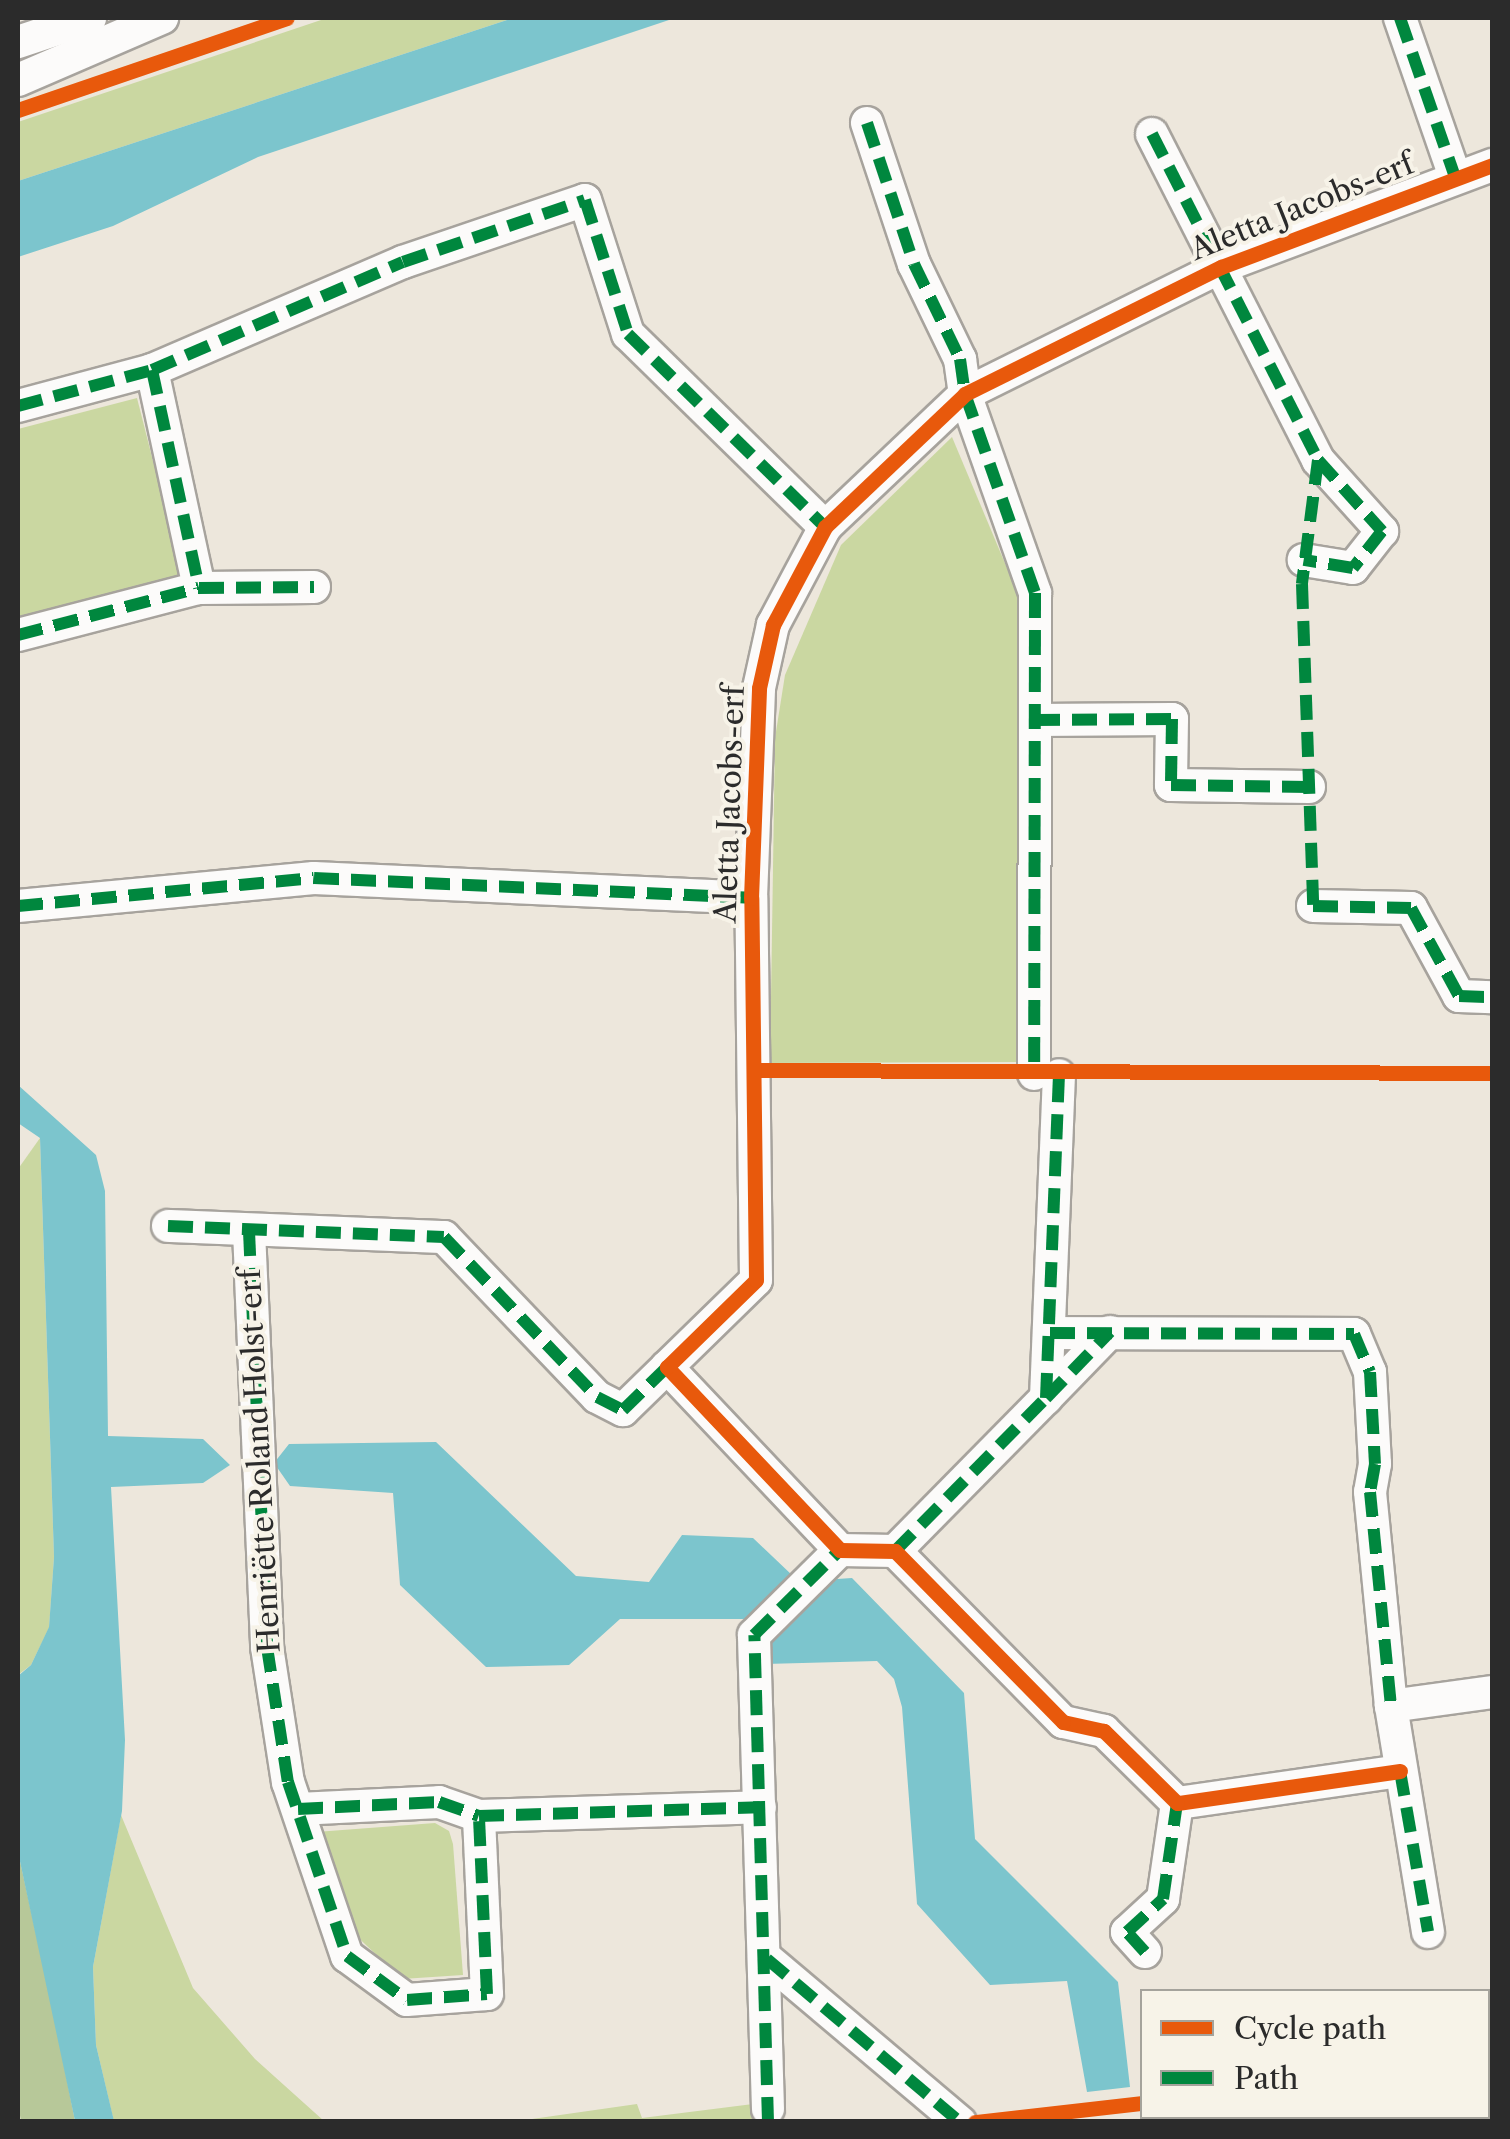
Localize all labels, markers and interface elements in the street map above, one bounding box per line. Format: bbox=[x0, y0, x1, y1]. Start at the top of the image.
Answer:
street label: Aletta Jacobs-erf bbox=[1185, 146, 1419, 268]
street label: Aletta Jacobs-erf bbox=[708, 684, 752, 924]
street label: Henriëtte Roland Holst-erf bbox=[232, 1268, 288, 1654]
legend bbox=[1140, 1989, 1490, 2119]
text: Cycle path bbox=[1234, 2010, 1386, 2047]
text: Path bbox=[1234, 2060, 1299, 2097]

